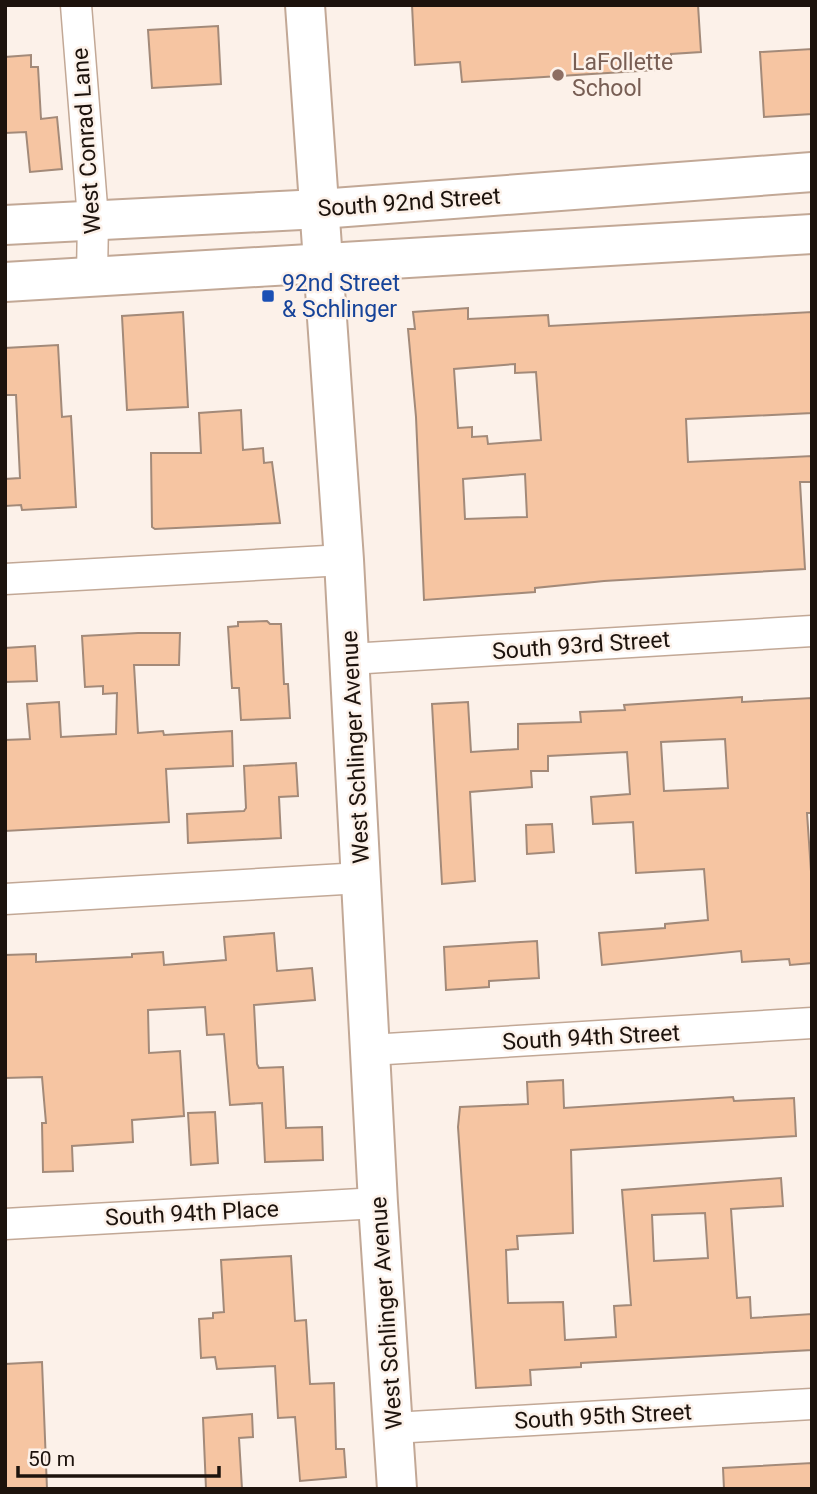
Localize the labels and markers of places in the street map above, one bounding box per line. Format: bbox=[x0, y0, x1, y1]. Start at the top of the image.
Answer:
place label: LaFollette School bbox=[572, 49, 673, 102]
marker: LaFollette School bbox=[550, 67, 566, 83]
place label: 92nd Street & Schlinger bbox=[282, 270, 400, 323]
marker: 92nd Street & Schlinger bbox=[260, 288, 276, 304]

